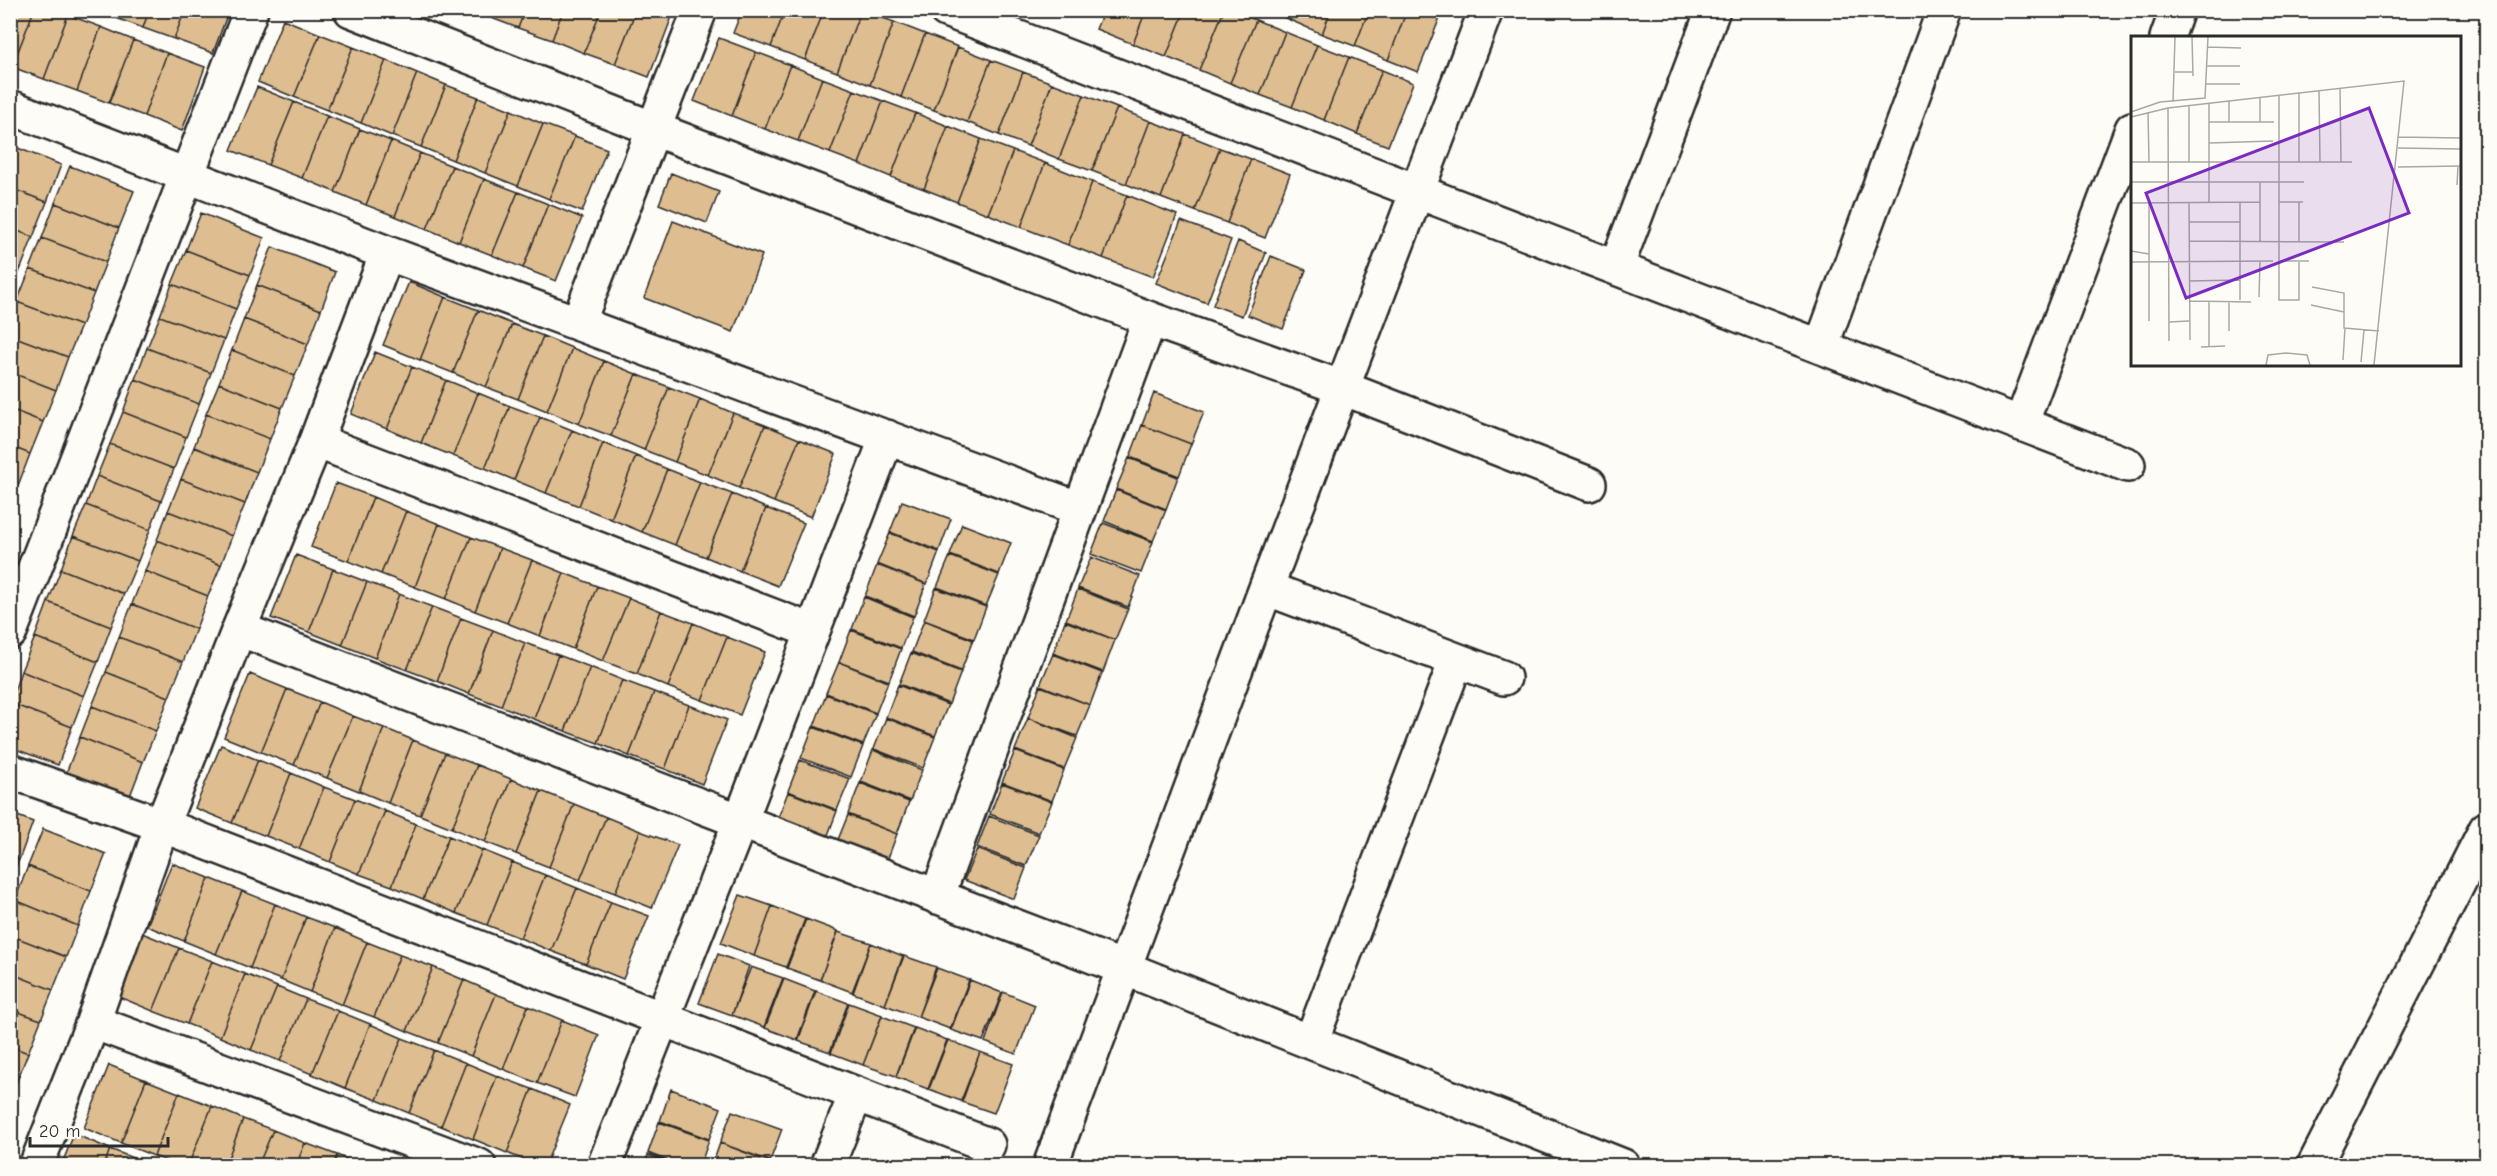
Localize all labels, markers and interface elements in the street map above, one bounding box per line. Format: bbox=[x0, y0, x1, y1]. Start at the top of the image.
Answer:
inset map bbox=[2131, 36, 2461, 366]
scale bar bbox=[30, 1110, 168, 1148]
text: 20 m bbox=[39, 1121, 80, 1142]

